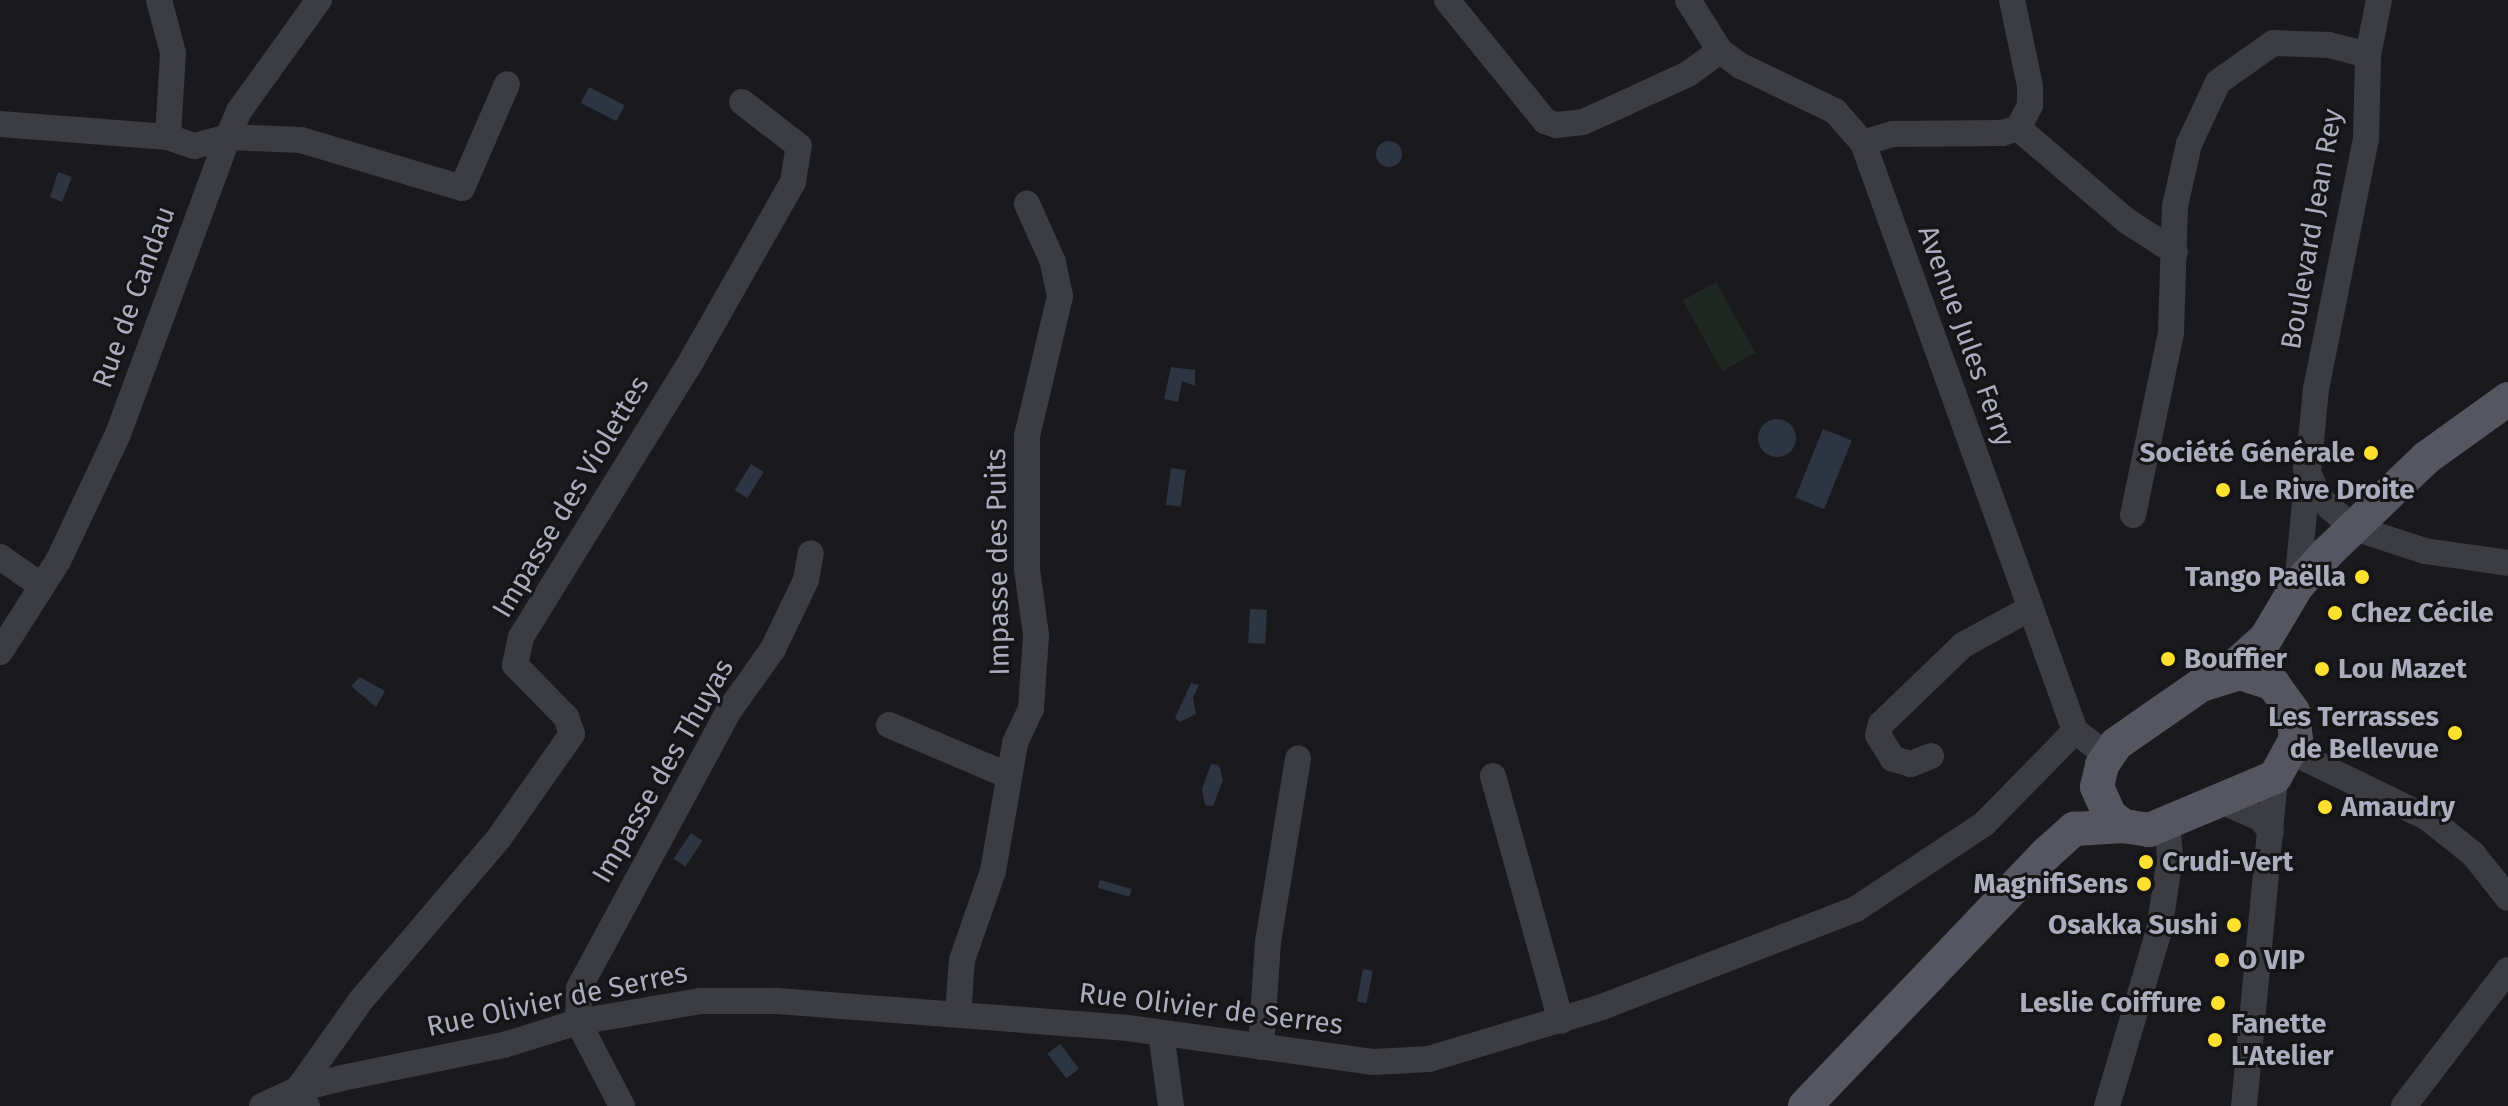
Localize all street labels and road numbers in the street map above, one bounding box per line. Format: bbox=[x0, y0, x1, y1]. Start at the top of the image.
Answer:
street label: Boulevard Jean Rey bbox=[2274, 106, 2350, 352]
street label: Rue de Candau bbox=[86, 202, 182, 392]
street label: Avenue Jules Ferry bbox=[1910, 221, 2022, 451]
street label: Impasse des Violettes bbox=[486, 370, 656, 624]
street label: Impasse des Puits bbox=[979, 448, 1017, 676]
street label: Impasse des Thuyas bbox=[585, 653, 741, 889]
street label: Rue Olivier de Serres bbox=[424, 956, 690, 1044]
street label: Rue Olivier de Serres bbox=[1077, 976, 1345, 1042]

